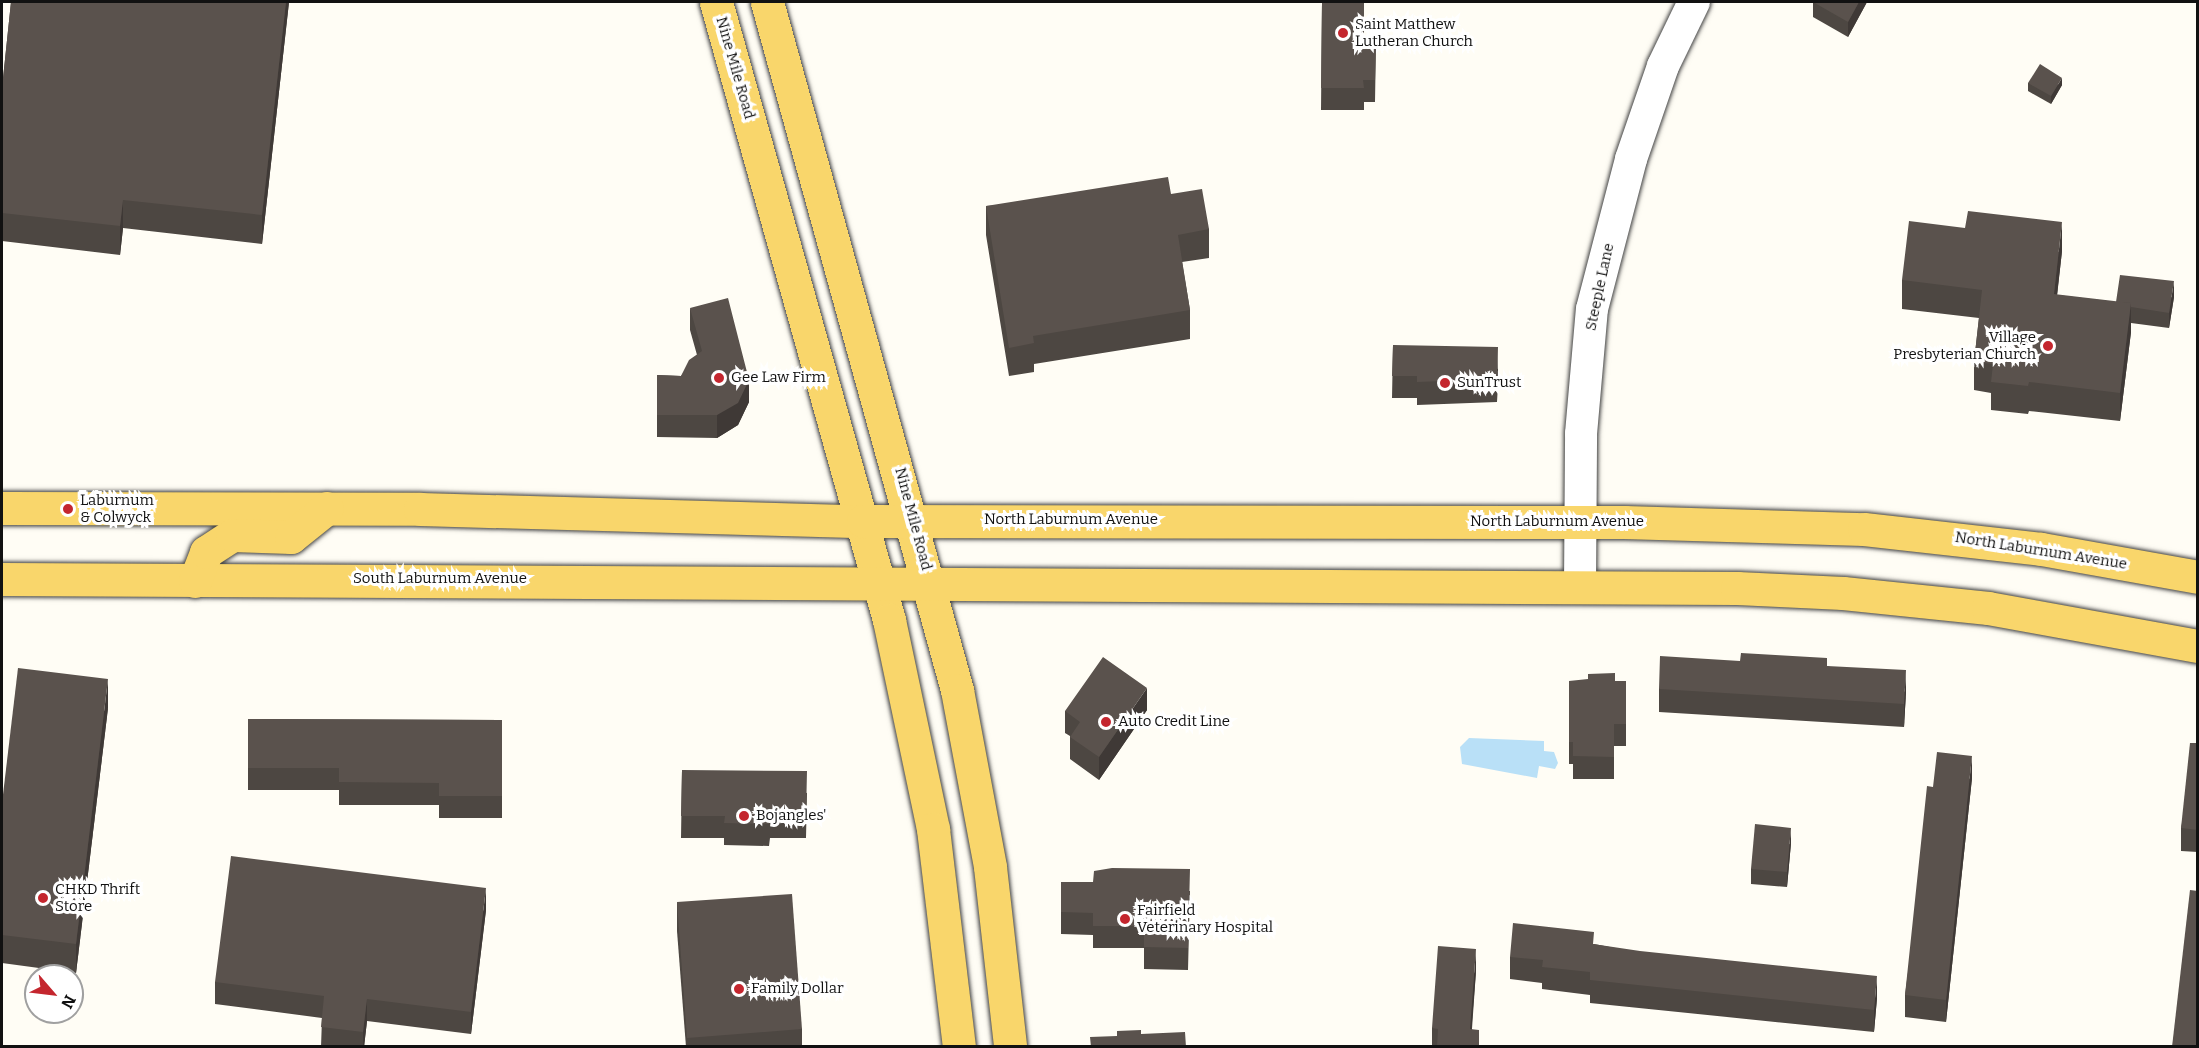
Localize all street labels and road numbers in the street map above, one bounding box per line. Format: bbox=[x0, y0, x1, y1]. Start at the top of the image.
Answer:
street label: Nine Mile Road bbox=[712, 15, 758, 121]
street label: Steeple Lane bbox=[1582, 242, 1618, 332]
street label: Nine Mile Road bbox=[891, 466, 935, 572]
street label: North Laburnum Avenue bbox=[984, 511, 1158, 529]
street label: North Laburnum Avenue bbox=[1470, 513, 1644, 531]
street label: North Laburnum Avenue bbox=[1954, 528, 2128, 574]
street label: South Laburnum Avenue bbox=[353, 570, 527, 588]

